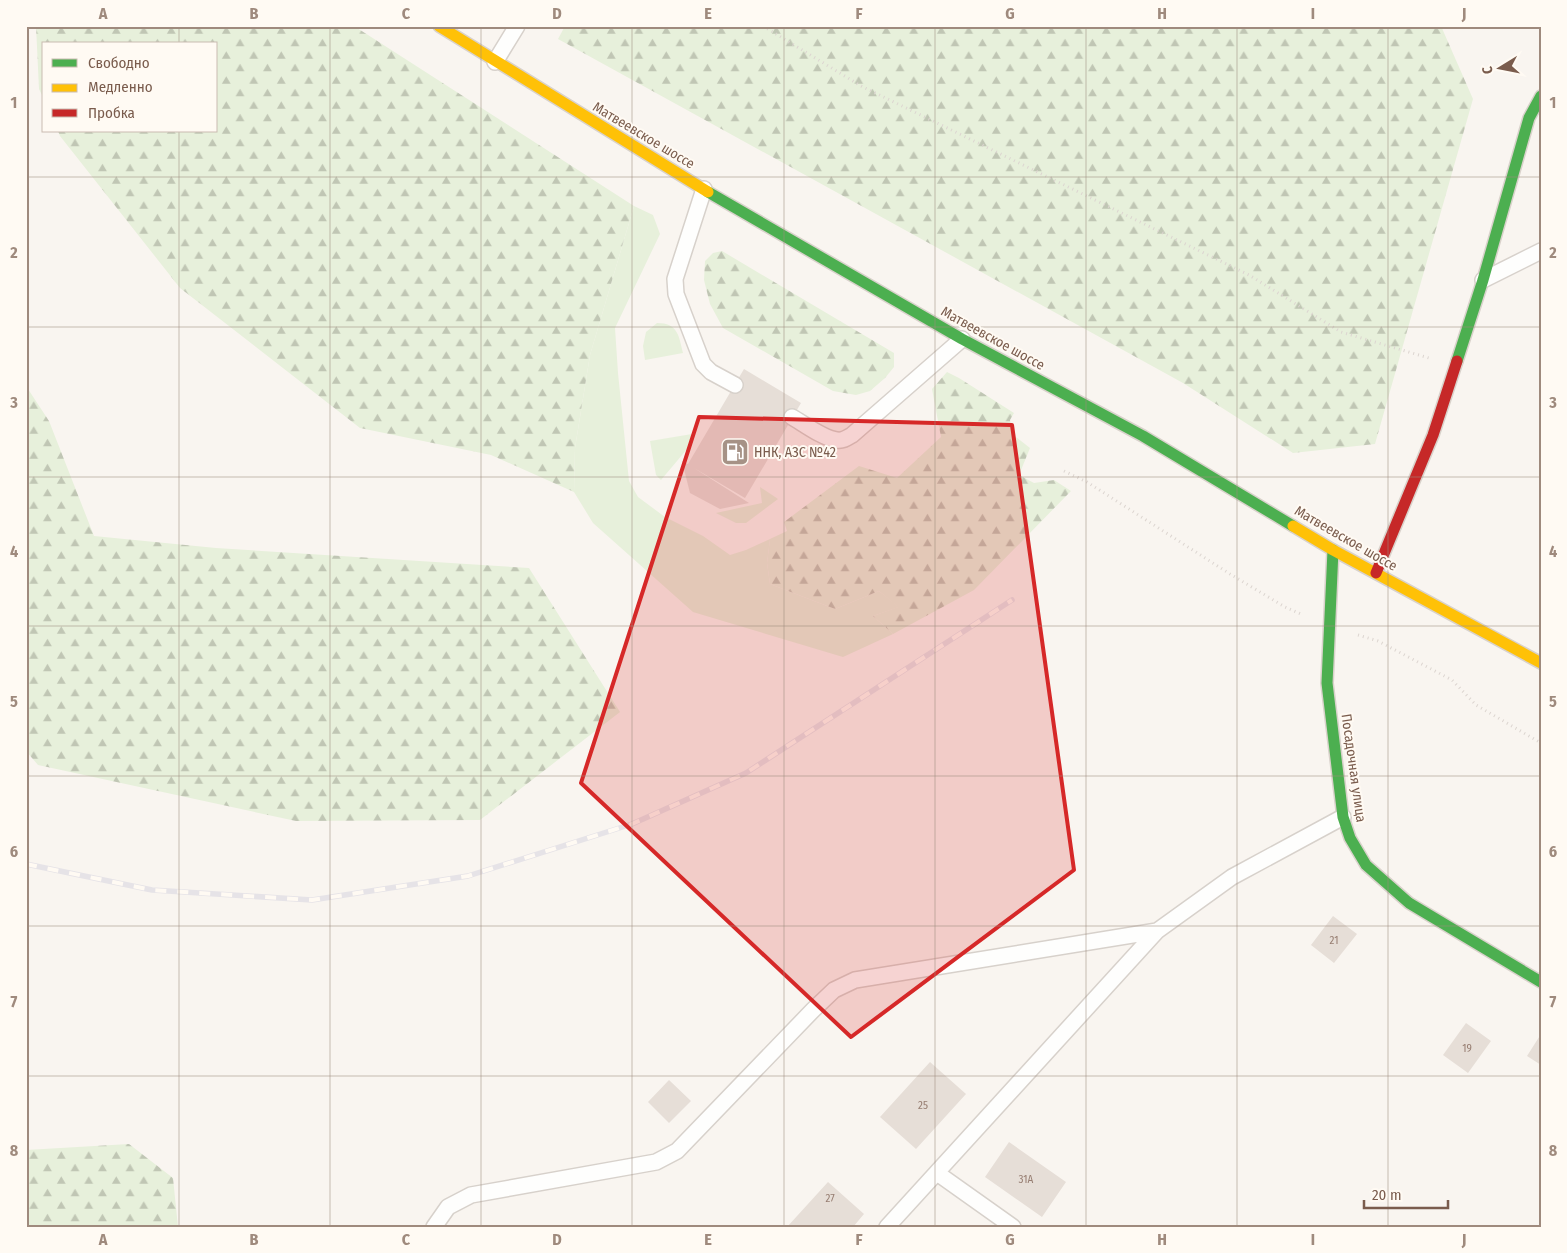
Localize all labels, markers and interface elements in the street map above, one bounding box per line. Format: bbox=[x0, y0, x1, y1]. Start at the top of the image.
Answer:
text: A bbox=[98, 4, 108, 23]
text: B bbox=[250, 4, 259, 23]
text: C bbox=[402, 4, 411, 23]
text: D bbox=[552, 4, 562, 23]
text: E bbox=[704, 4, 712, 23]
text: F bbox=[855, 4, 863, 23]
text: G bbox=[1005, 4, 1015, 23]
text: H bbox=[1157, 4, 1167, 23]
text: I bbox=[1311, 4, 1315, 23]
text: J bbox=[1461, 4, 1466, 23]
legend bbox=[42, 42, 218, 132]
north arrow bbox=[1474, 42, 1524, 92]
text: Свободно bbox=[88, 54, 150, 72]
text: С bbox=[1479, 64, 1497, 75]
text: Медленно bbox=[88, 78, 153, 96]
text: 1 bbox=[11, 93, 17, 112]
text: 1 bbox=[1550, 93, 1556, 112]
street label: Матвеевское шоссе bbox=[590, 98, 698, 173]
text: Пробка bbox=[88, 104, 135, 122]
text: 2 bbox=[9, 243, 18, 262]
text: 2 bbox=[1548, 243, 1557, 262]
street label: Матвеевское шоссе bbox=[938, 303, 1048, 374]
text: 3 bbox=[9, 393, 18, 412]
text: 3 bbox=[1548, 393, 1557, 412]
fuel station icon: ННК, АЗС №42 bbox=[720, 437, 750, 467]
place label: ННК, АЗС №42 bbox=[754, 444, 836, 461]
street label: Матвеевское шоссе bbox=[1291, 502, 1400, 575]
text: 4 bbox=[10, 542, 18, 561]
text: 4 bbox=[1549, 542, 1557, 561]
text: 5 bbox=[10, 692, 18, 711]
text: 5 bbox=[1549, 692, 1557, 711]
street label: Посадочная улица bbox=[1337, 713, 1370, 824]
text: 6 bbox=[10, 842, 18, 861]
text: 6 bbox=[1549, 842, 1557, 861]
house number: 21 bbox=[1330, 934, 1338, 947]
text: 7 bbox=[11, 992, 18, 1011]
text: 7 bbox=[1550, 992, 1557, 1011]
house number: 19 bbox=[1462, 1042, 1472, 1055]
house number: 25 bbox=[918, 1099, 928, 1112]
text: 8 bbox=[10, 1141, 19, 1160]
text: 8 bbox=[1549, 1141, 1558, 1160]
house number: 31А bbox=[1019, 1173, 1034, 1186]
scale bar bbox=[1364, 1178, 1448, 1210]
text: 20 m bbox=[1372, 1186, 1402, 1204]
house number: 27 bbox=[825, 1192, 835, 1205]
text: A bbox=[98, 1230, 108, 1249]
text: B bbox=[250, 1230, 259, 1249]
text: C bbox=[402, 1230, 411, 1249]
text: D bbox=[552, 1230, 562, 1249]
text: E bbox=[704, 1230, 712, 1249]
text: F bbox=[855, 1230, 863, 1249]
text: G bbox=[1005, 1230, 1015, 1249]
text: H bbox=[1157, 1230, 1167, 1249]
text: I bbox=[1311, 1230, 1315, 1249]
text: J bbox=[1461, 1230, 1466, 1249]

